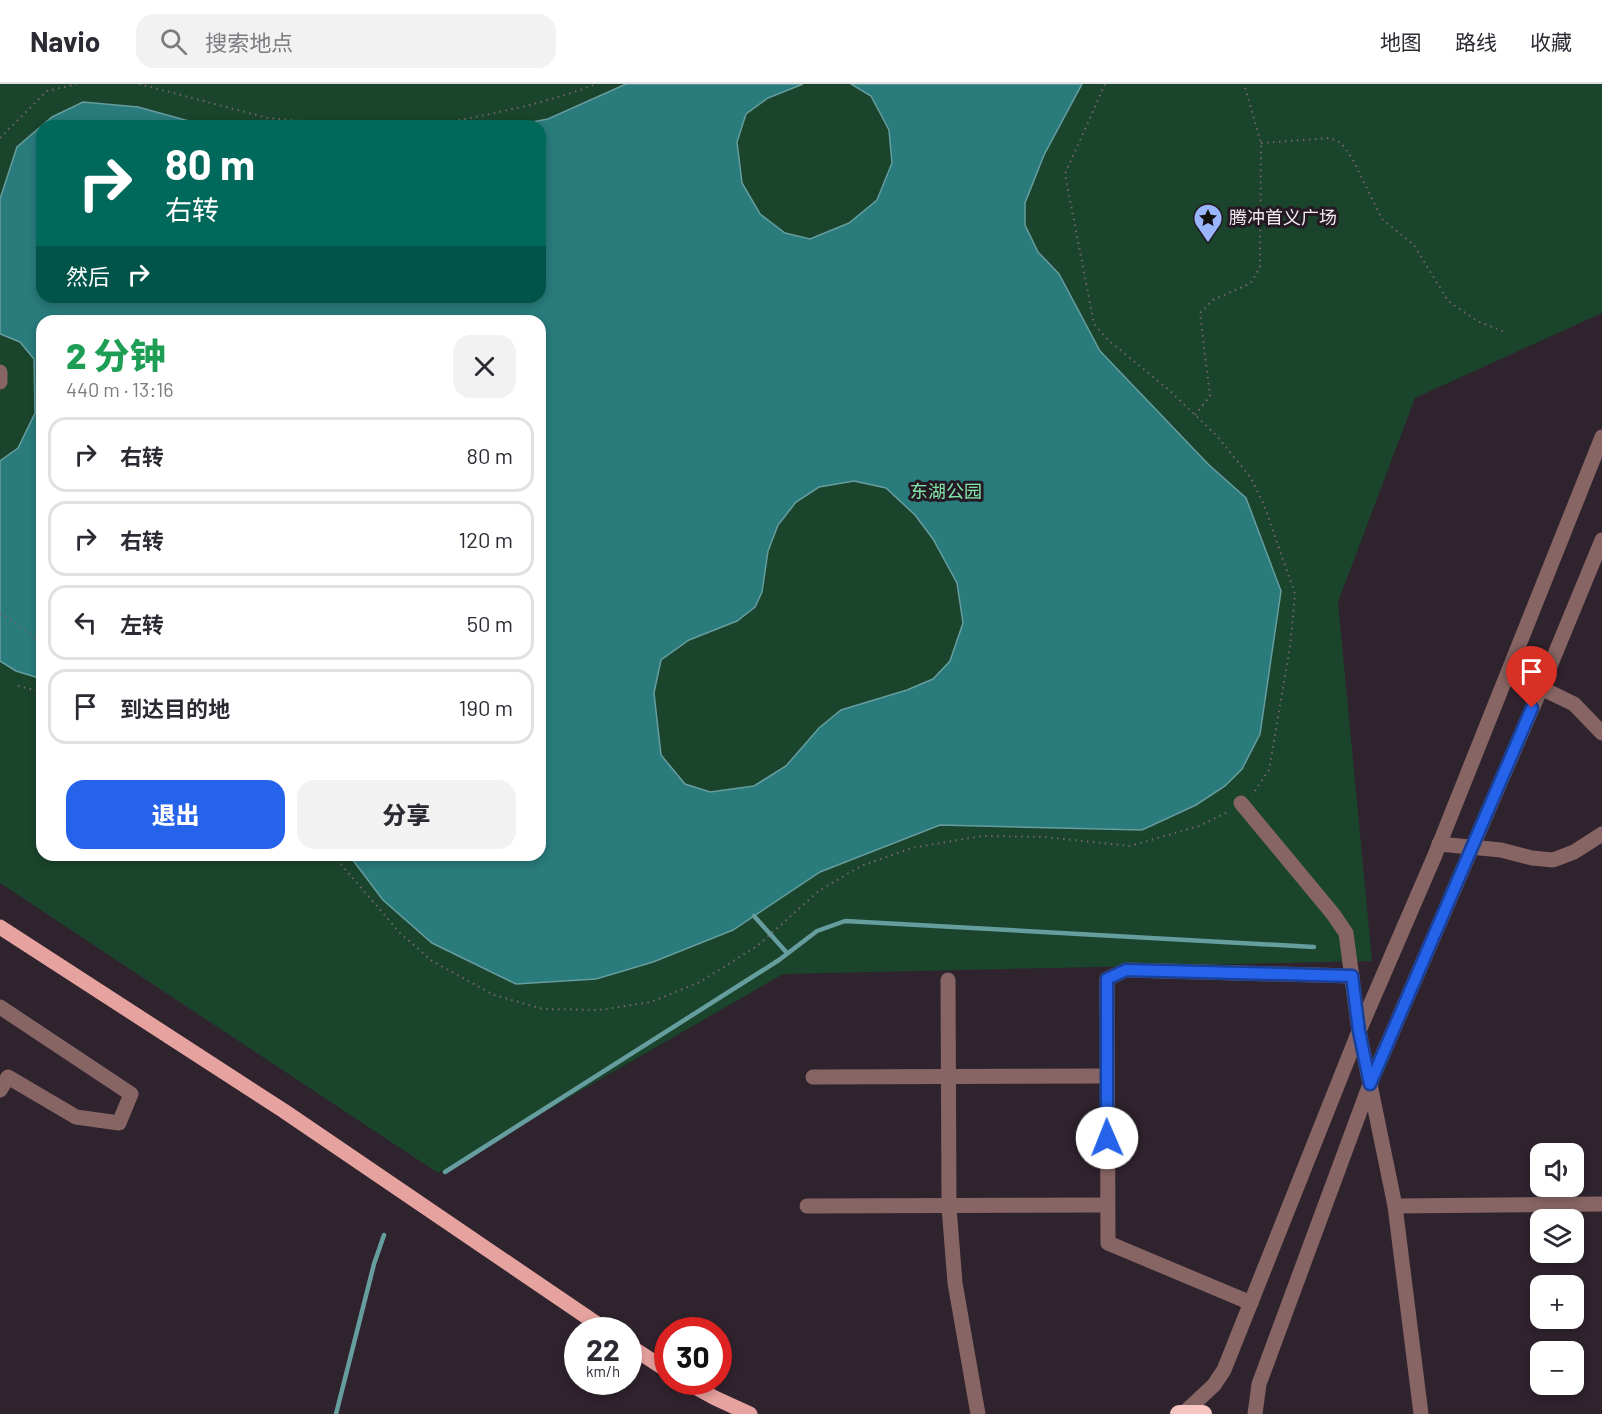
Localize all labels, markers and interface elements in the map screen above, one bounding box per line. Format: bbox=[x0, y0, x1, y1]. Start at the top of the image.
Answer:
search box bbox=[136, 14, 556, 68]
text: Navio bbox=[30, 24, 100, 58]
icon: search bbox=[157, 25, 190, 58]
text: 搜索地点 bbox=[205, 29, 293, 55]
text: 地图 bbox=[1380, 29, 1422, 54]
text: 路线 bbox=[1455, 29, 1497, 54]
text: 收藏 bbox=[1530, 29, 1572, 54]
text: 80 m bbox=[165, 138, 255, 188]
icon: right bbox=[66, 144, 144, 222]
text: 右转 bbox=[165, 193, 219, 225]
place icon: 腾冲首义广场 bbox=[1192, 202, 1224, 244]
place label: 腾冲首义广场 bbox=[1229, 206, 1337, 228]
icon: right bbox=[122, 258, 155, 291]
text: 然后 bbox=[66, 263, 110, 289]
text: 2 分钟 bbox=[66, 333, 166, 376]
button: close bbox=[453, 335, 516, 398]
text: 440 m · 13:16 bbox=[66, 377, 173, 401]
icon: right bbox=[69, 438, 102, 471]
text: 80 m bbox=[467, 442, 513, 468]
text: 右转 bbox=[120, 443, 164, 469]
park label: 东湖公园 bbox=[910, 480, 982, 502]
icon: right bbox=[69, 522, 102, 555]
text: 120 m bbox=[458, 526, 513, 552]
text: 右转 bbox=[120, 527, 164, 553]
icon: left bbox=[69, 606, 102, 639]
text: 50 m bbox=[467, 610, 513, 636]
text: 左转 bbox=[120, 611, 164, 637]
pin bbox=[1506, 646, 1557, 708]
icon: arrive bbox=[1515, 655, 1548, 688]
icon: arrive bbox=[69, 690, 102, 723]
text: 190 m bbox=[459, 694, 513, 720]
text: 到达目的地 bbox=[120, 695, 230, 721]
button: 退出 bbox=[66, 780, 285, 849]
button: 分享 bbox=[297, 780, 516, 849]
position arrow bbox=[1075, 1106, 1139, 1170]
map controls bbox=[1530, 1143, 1584, 1395]
button: sound bbox=[1530, 1143, 1584, 1197]
button: layers bbox=[1530, 1209, 1584, 1263]
button: + bbox=[1530, 1275, 1584, 1329]
speed limit sign: 30 bbox=[654, 1317, 732, 1395]
text: 22 bbox=[586, 1331, 620, 1367]
button: − bbox=[1530, 1341, 1584, 1395]
text: km/h bbox=[586, 1362, 620, 1380]

